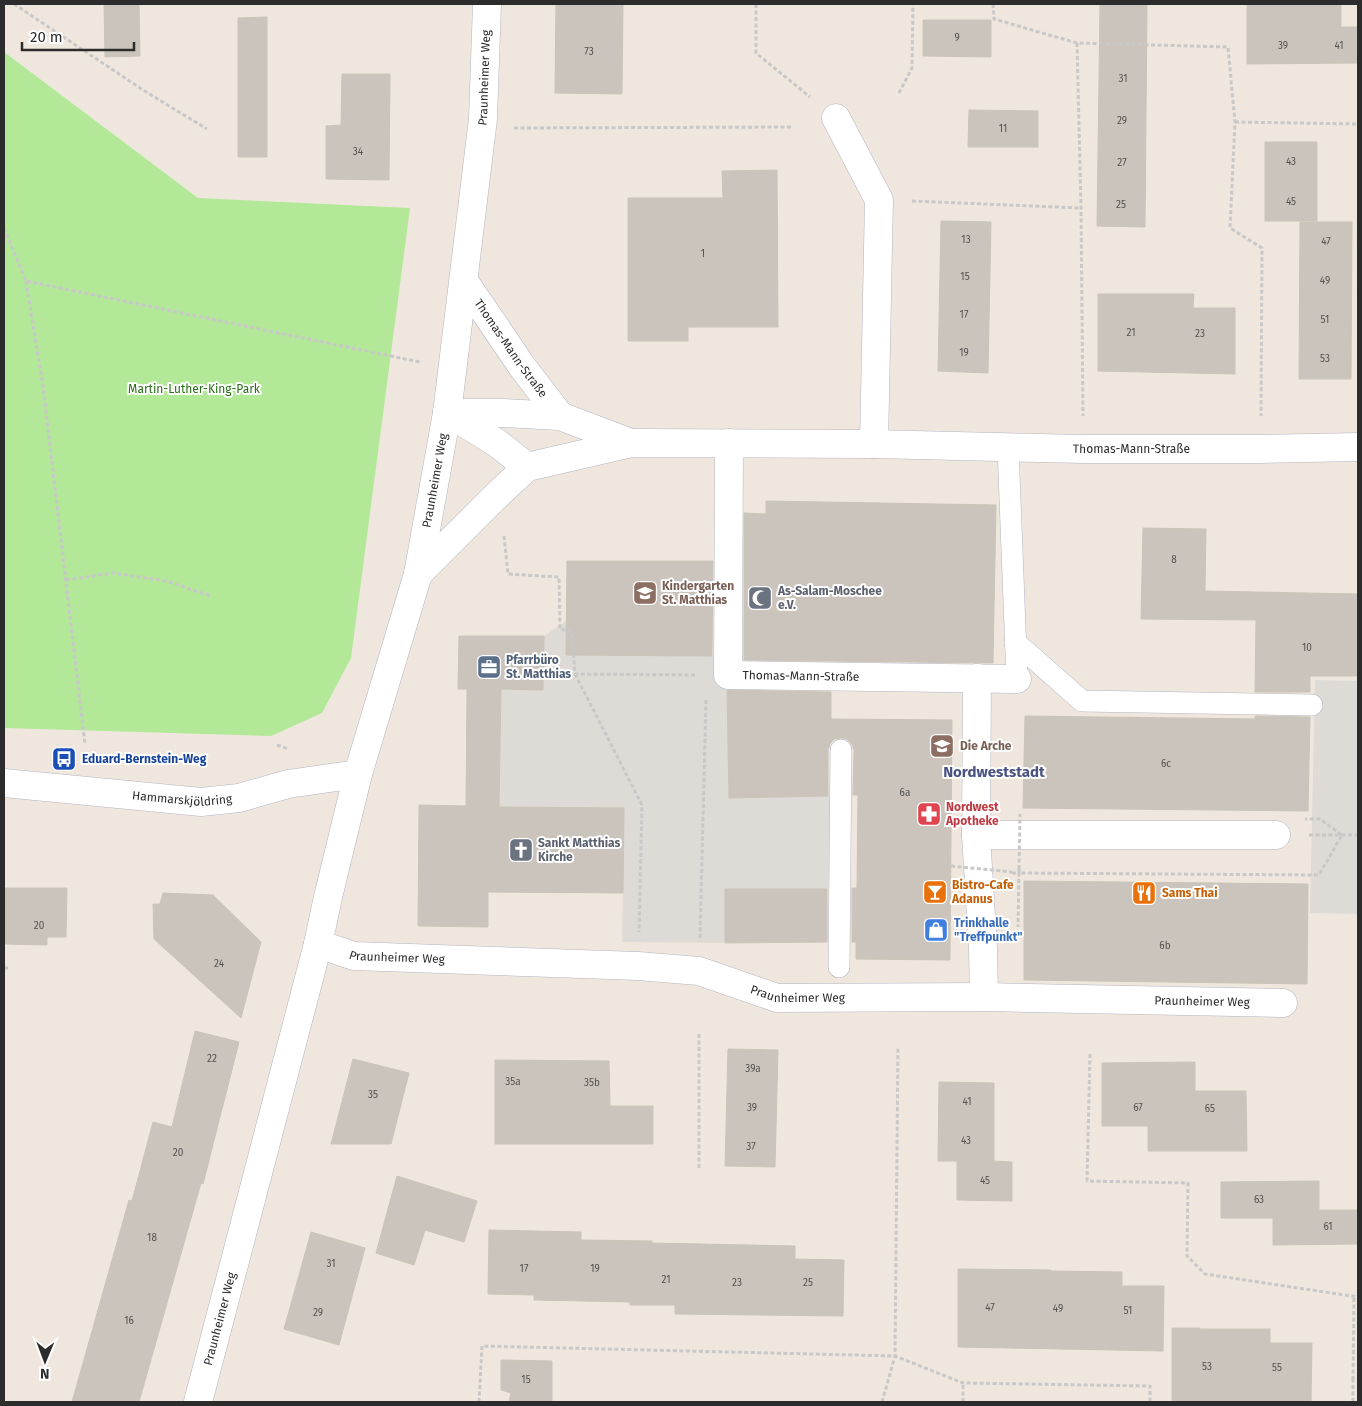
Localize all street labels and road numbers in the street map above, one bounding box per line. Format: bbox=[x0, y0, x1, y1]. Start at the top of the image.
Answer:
street label: Praunheimer Weg bbox=[475, 29, 493, 126]
street label: Thomas-Mann-Straße bbox=[471, 297, 550, 400]
street label: Praunheimer Weg bbox=[419, 431, 450, 529]
street label: Thomas-Mann-Straße bbox=[1073, 442, 1190, 456]
street label: Thomas-Mann-Straße bbox=[742, 668, 860, 684]
street label: Hammarskjöldring bbox=[132, 788, 234, 809]
street label: Praunheimer Weg bbox=[347, 948, 446, 966]
street label: Praunheimer Weg bbox=[748, 982, 846, 1005]
street label: Praunheimer Weg bbox=[1154, 993, 1251, 1009]
street label: Praunheimer Weg bbox=[201, 1270, 239, 1367]

